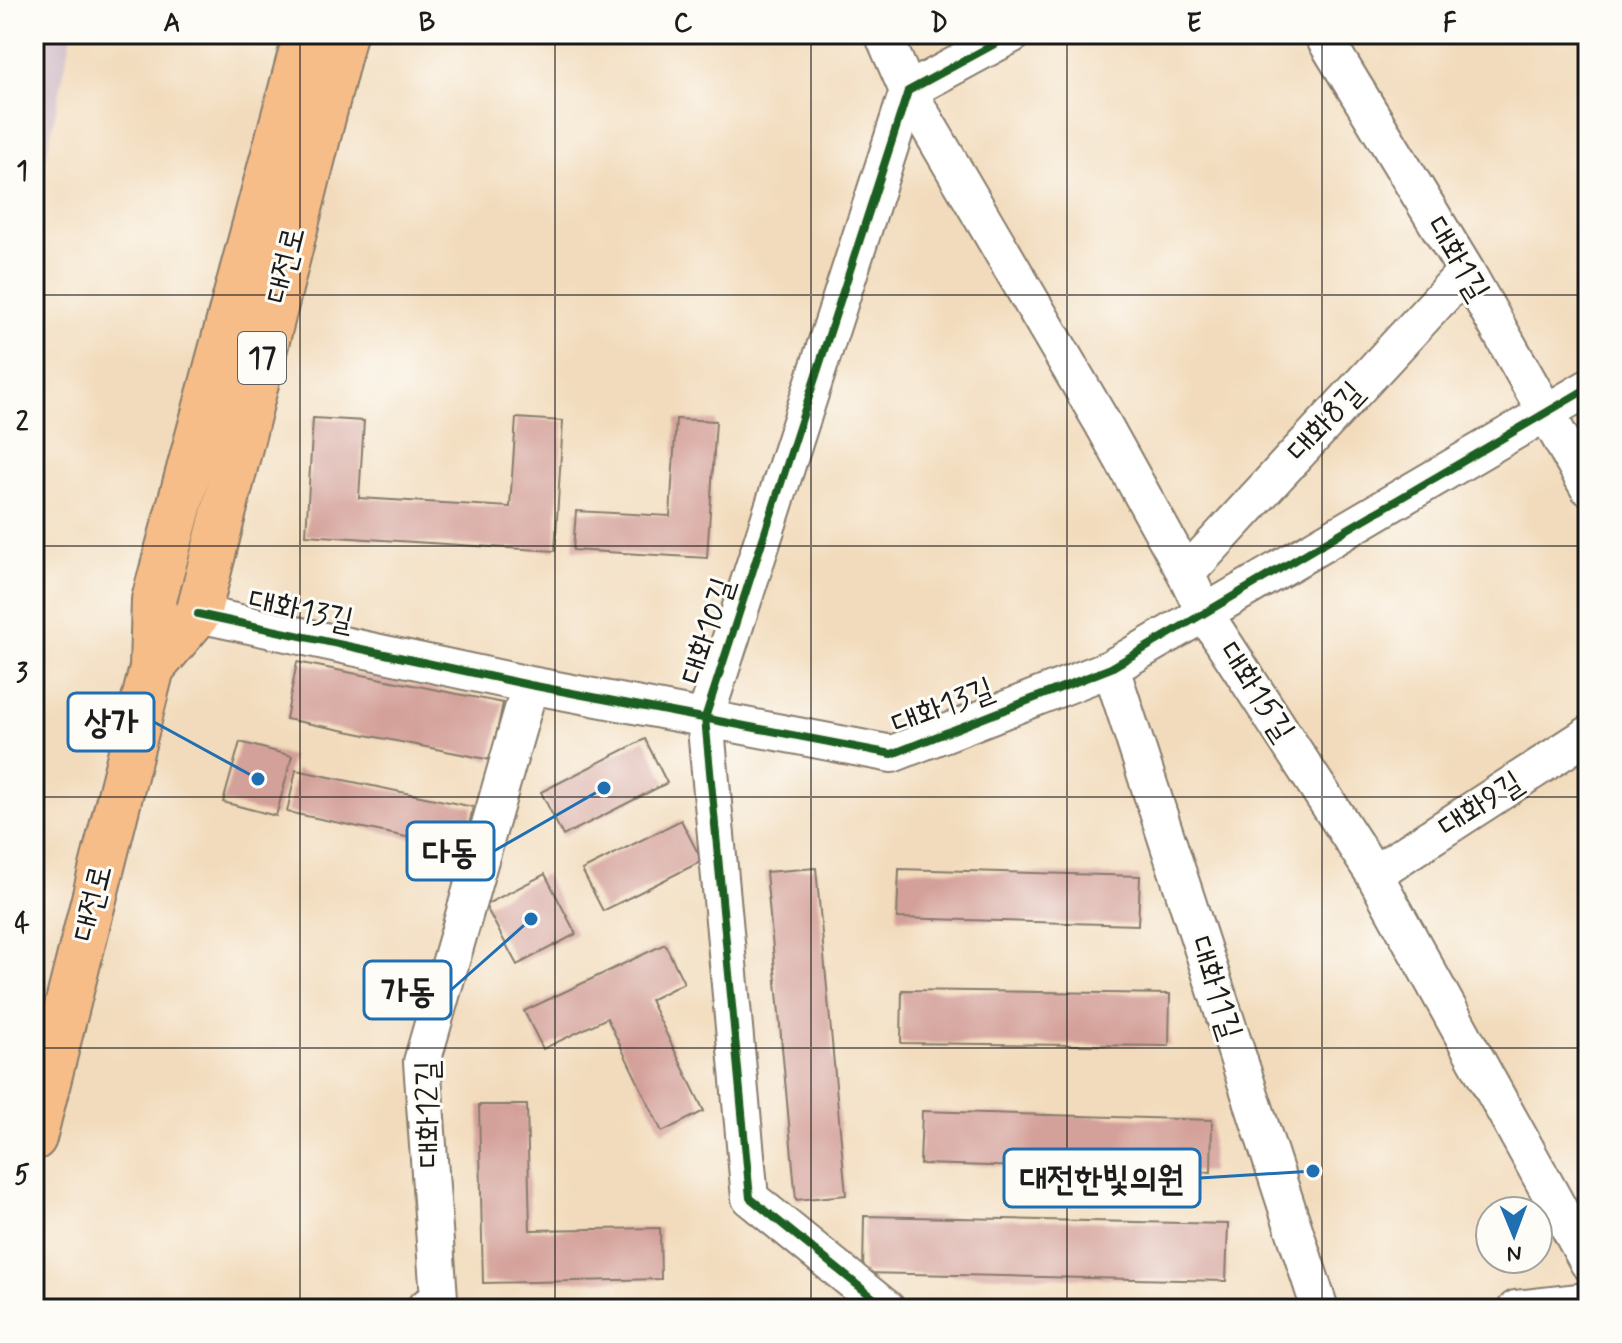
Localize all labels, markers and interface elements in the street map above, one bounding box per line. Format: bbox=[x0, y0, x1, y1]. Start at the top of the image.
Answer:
text: A bbox=[163, 7, 181, 41]
text: B bbox=[419, 7, 435, 41]
text: C bbox=[674, 7, 693, 41]
text: D bbox=[930, 7, 948, 41]
text: E bbox=[1186, 7, 1202, 41]
text: F bbox=[1443, 7, 1457, 41]
text: 1 bbox=[16, 155, 28, 189]
street label: 대화1길 bbox=[1415, 209, 1499, 309]
street label: 대전로 bbox=[256, 222, 316, 308]
road number: 17 bbox=[238, 332, 286, 384]
street label: 대화8길 bbox=[1278, 373, 1374, 471]
text: 2 bbox=[16, 406, 29, 440]
street label: 대화10길 bbox=[671, 572, 745, 690]
street label: 대화13길 bbox=[245, 579, 357, 643]
street label: 대화15길 bbox=[1208, 634, 1304, 750]
text: 3 bbox=[16, 657, 28, 691]
street label: 대화13길 bbox=[886, 668, 1000, 746]
callout: 상가 bbox=[68, 693, 154, 751]
text: 상가 bbox=[84, 701, 139, 746]
street label: 대화9길 bbox=[1431, 762, 1531, 848]
callout: 다동 bbox=[407, 822, 494, 880]
text: 다동 bbox=[423, 831, 477, 876]
street label: 대전로 bbox=[63, 860, 123, 946]
text: 4 bbox=[14, 908, 30, 942]
street label: 대화11길 bbox=[1179, 931, 1251, 1045]
callout: 가동 bbox=[364, 961, 451, 1019]
text: 가동 bbox=[381, 970, 435, 1015]
street label: 대화12길 bbox=[407, 1060, 451, 1168]
callout: 대전한빛의원 bbox=[1004, 1149, 1200, 1207]
text: 대전한빛의원 bbox=[1020, 1158, 1184, 1203]
text: 5 bbox=[14, 1159, 30, 1193]
north arrow bbox=[1474, 1195, 1554, 1275]
text: N bbox=[1507, 1239, 1522, 1267]

